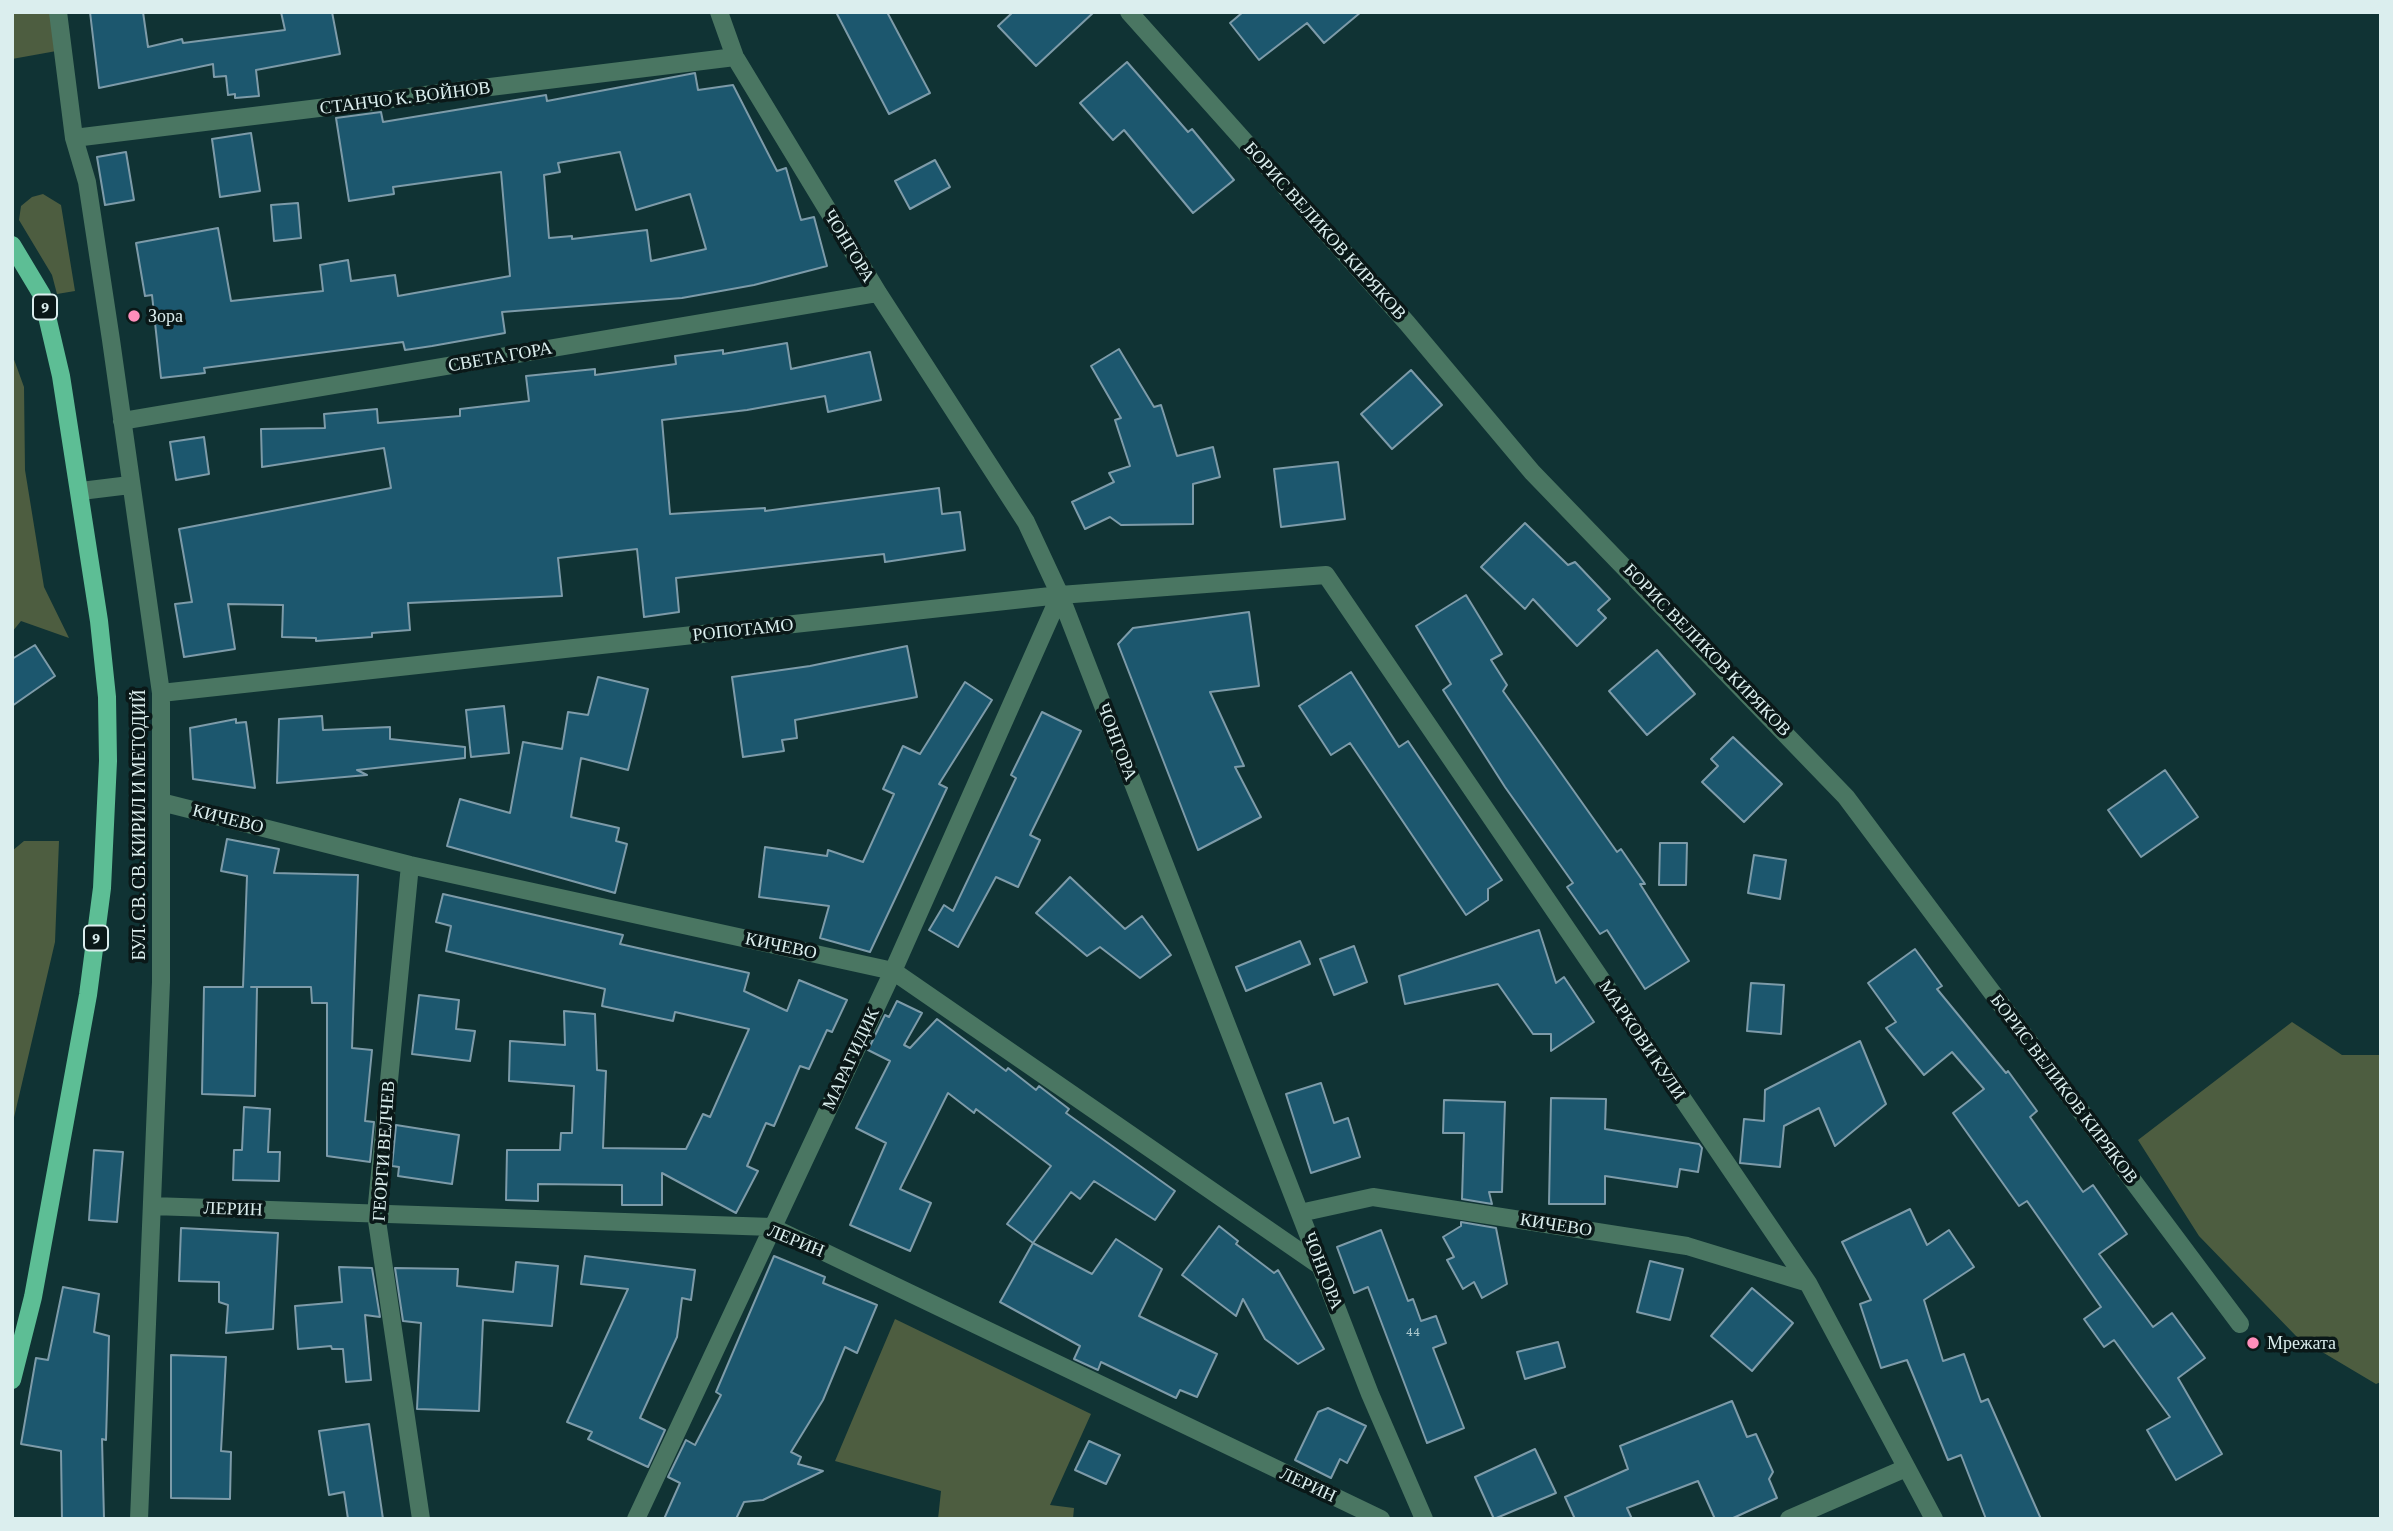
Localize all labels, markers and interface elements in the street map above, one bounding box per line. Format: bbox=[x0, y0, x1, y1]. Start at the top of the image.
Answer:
street label: СТАНЧО К. ВОЙНОВ bbox=[318, 77, 492, 119]
street label: БОРИС ВЕЛИКОВ КИРЯКОВ bbox=[1239, 138, 1411, 324]
street label: ЧОНГОРА bbox=[819, 206, 879, 286]
road number: 9 bbox=[33, 294, 57, 320]
place label: Зора bbox=[148, 305, 183, 327]
marker: Зора bbox=[126, 308, 142, 324]
street label: СВЕТА ГОРА bbox=[446, 337, 554, 377]
street label: БОРИС ВЕЛИКОВ КИРЯКОВ bbox=[1619, 559, 1795, 741]
street label: РОПОТАМО bbox=[691, 614, 795, 646]
street label: БУЛ. СВ. СВ. КИРИЛ И МЕТОДИЙ bbox=[128, 689, 150, 961]
street label: ЧОНГОРА bbox=[1092, 700, 1142, 784]
street label: КИЧЕВО bbox=[190, 800, 266, 838]
road number: 9 bbox=[84, 926, 108, 950]
street label: КИЧЕВО bbox=[743, 928, 819, 964]
street label: МАРКОВИ КУЛИ bbox=[1594, 976, 1690, 1104]
street label: БОРИС ВЕЛИКОВ КИРЯКОВ bbox=[1986, 990, 2142, 1188]
street label: МАРАГИДИК bbox=[818, 1004, 884, 1114]
street label: ГЕОРГИ ВЕЛЧЕВ bbox=[368, 1080, 400, 1222]
street label: ЛЕРИН bbox=[203, 1197, 263, 1221]
street label: КИЧЕВО bbox=[1518, 1209, 1594, 1241]
street label: ЛЕРИН bbox=[765, 1220, 827, 1262]
street label: ЧОНГОРА bbox=[1298, 1229, 1348, 1313]
house number: 44 bbox=[1406, 1324, 1420, 1340]
place label: Мрежата bbox=[2267, 1332, 2336, 1354]
marker: Мрежата bbox=[2245, 1335, 2261, 1351]
street label: ЛЕРИН bbox=[1277, 1463, 1339, 1507]

